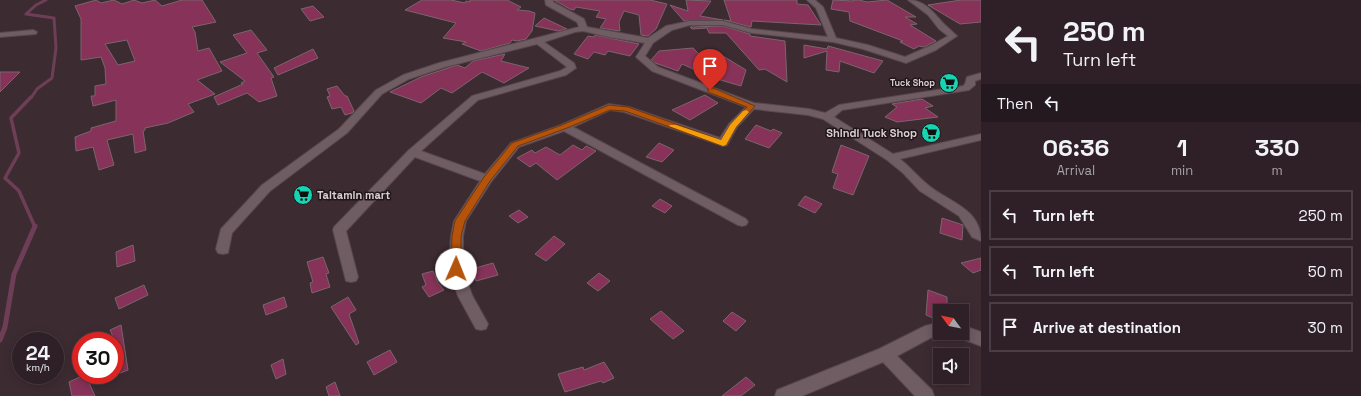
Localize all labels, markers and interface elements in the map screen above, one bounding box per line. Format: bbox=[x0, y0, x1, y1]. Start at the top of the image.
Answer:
text: 250 m bbox=[1063, 13, 1146, 49]
icon: left bbox=[997, 16, 1049, 68]
text: Turn left bbox=[1063, 48, 1136, 71]
pin bbox=[693, 49, 727, 90]
icon: arrive bbox=[699, 55, 721, 77]
supermarket icon: Tuck Shop bbox=[938, 72, 960, 94]
place label: Tuck Shop bbox=[890, 77, 935, 89]
icon: left bbox=[1041, 92, 1063, 114]
text: Then bbox=[997, 94, 1033, 113]
supermarket icon: Shindi Tuck Shop bbox=[920, 122, 942, 144]
place label: Shindi Tuck Shop bbox=[826, 126, 917, 140]
text: 06:36 bbox=[1042, 132, 1109, 163]
text: 1 bbox=[1177, 132, 1188, 163]
text: 330 bbox=[1255, 132, 1300, 163]
text: Arrival bbox=[1057, 162, 1095, 179]
text: min bbox=[1171, 162, 1193, 179]
text: m bbox=[1272, 162, 1283, 179]
supermarket icon: Taitamin mart bbox=[292, 184, 314, 206]
place label: Taitamin mart bbox=[317, 188, 390, 202]
icon: left bbox=[999, 204, 1021, 226]
text: Turn left bbox=[1033, 206, 1095, 225]
text: 250 m bbox=[1299, 206, 1343, 225]
position arrow bbox=[435, 248, 477, 290]
icon: left bbox=[999, 260, 1021, 282]
text: Turn left bbox=[1033, 262, 1095, 281]
text: 50 m bbox=[1308, 262, 1343, 281]
north arrow bbox=[933, 304, 969, 340]
map controls bbox=[933, 304, 969, 384]
icon: arrive bbox=[999, 316, 1021, 338]
text: Arrive at destination bbox=[1033, 318, 1181, 337]
text: 30 m bbox=[1308, 318, 1343, 337]
speed limit sign: 30 bbox=[72, 332, 124, 384]
text: 24 bbox=[26, 340, 50, 366]
button: sound bbox=[933, 348, 969, 384]
text: km/h bbox=[26, 361, 50, 374]

